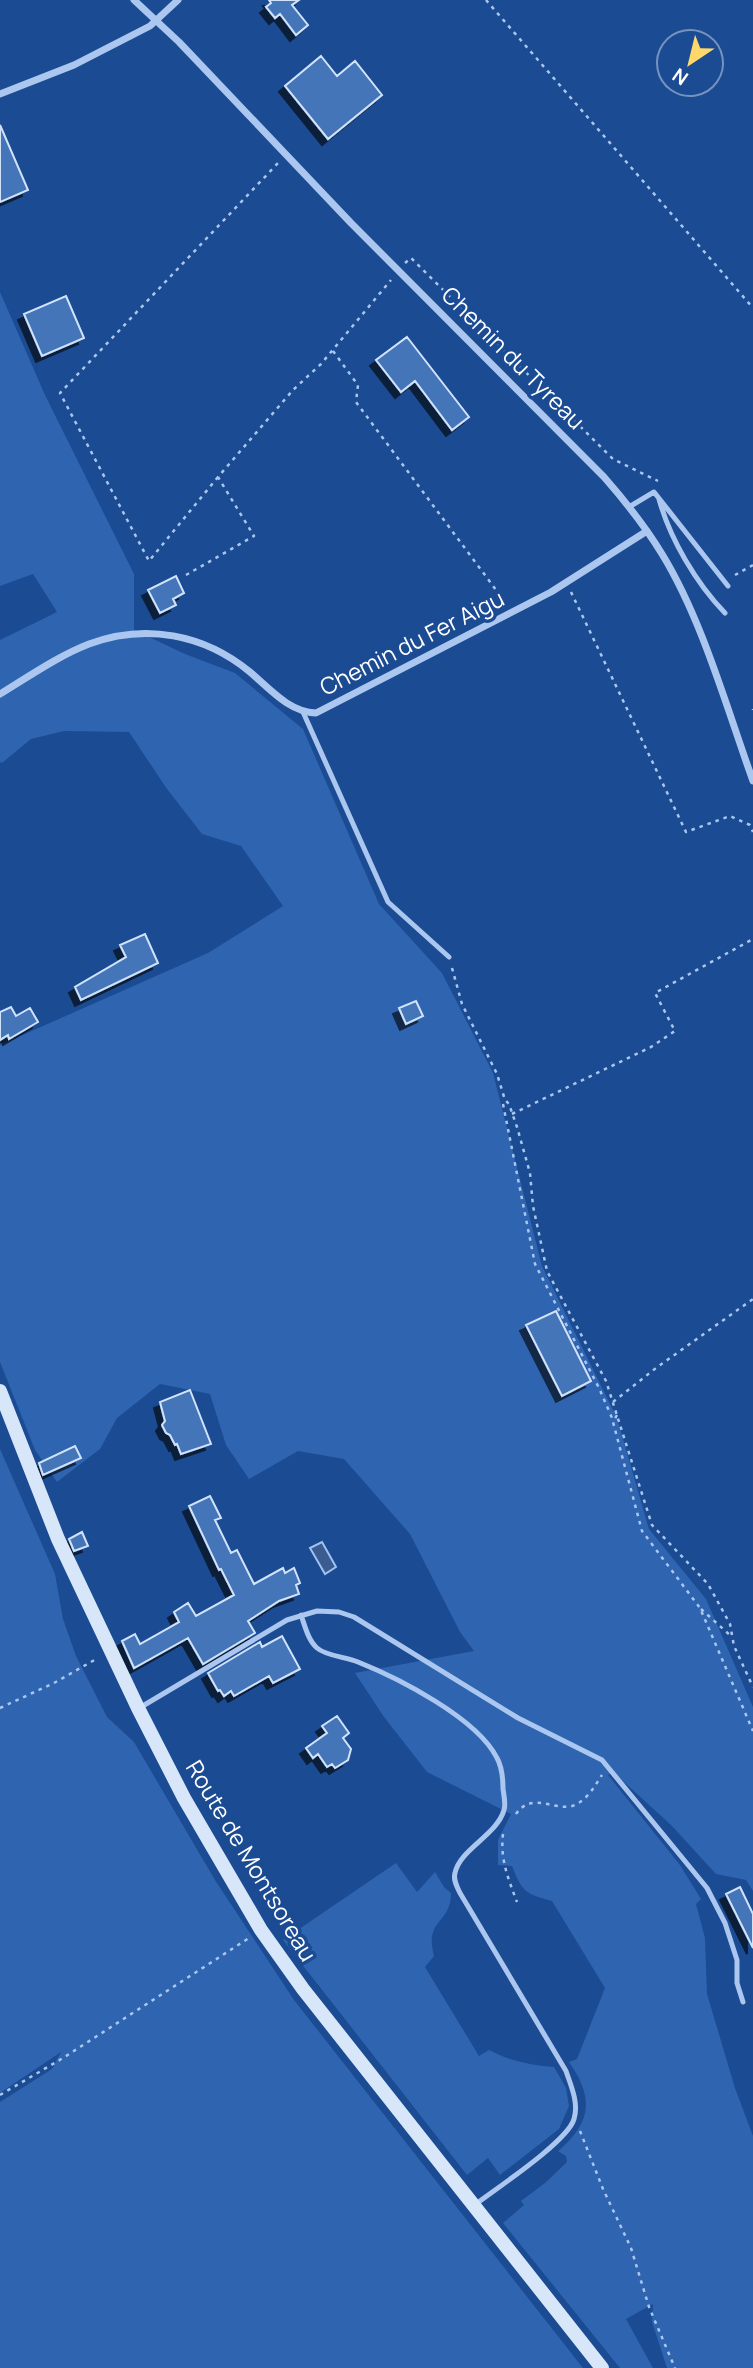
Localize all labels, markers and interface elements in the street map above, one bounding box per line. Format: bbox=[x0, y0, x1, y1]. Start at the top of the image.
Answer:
north arrow bbox=[655, 28, 725, 98]
text: N bbox=[667, 62, 693, 91]
street label: Chemin du Tyreau bbox=[435, 279, 592, 436]
street label: Chemin du Fer Aigu bbox=[314, 582, 509, 702]
street label: Route de Montsoreau bbox=[179, 1754, 325, 1967]

